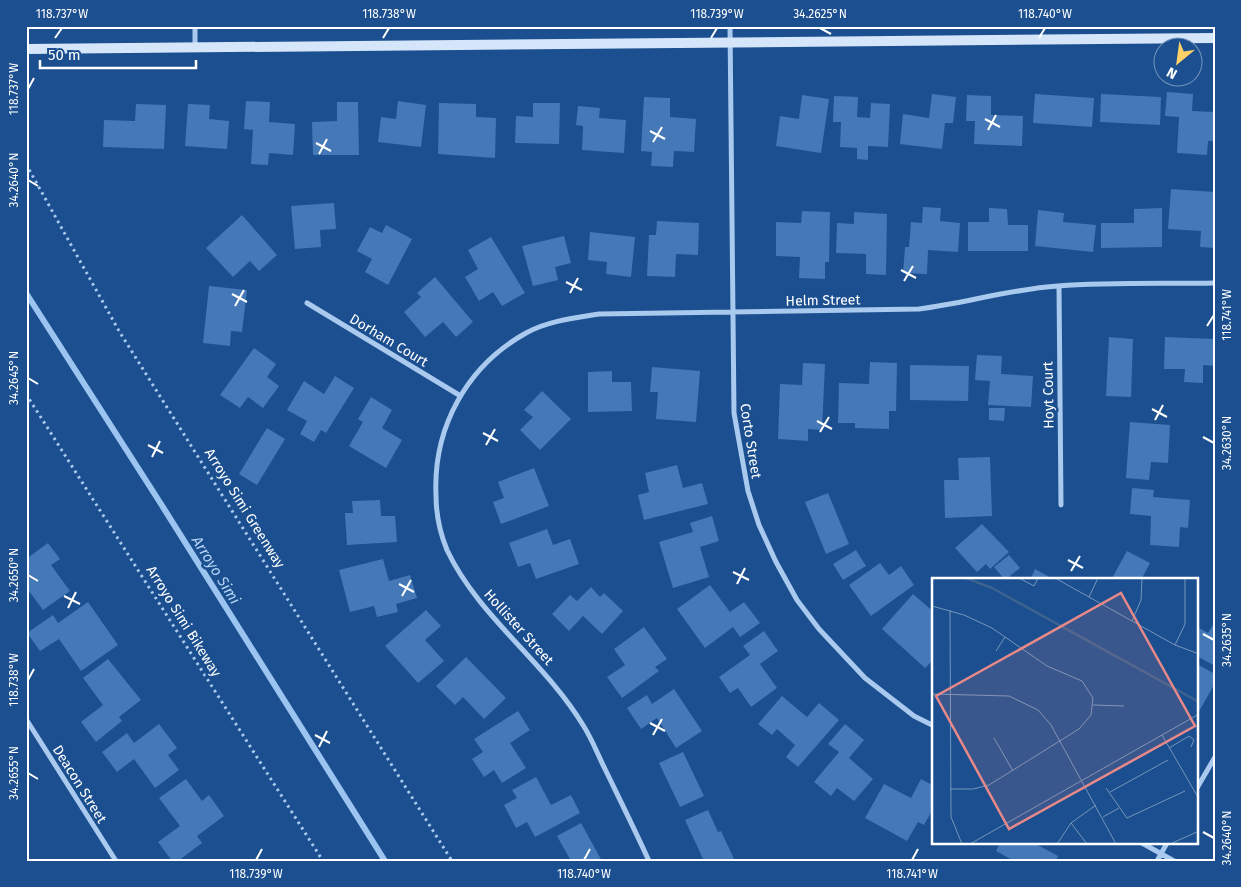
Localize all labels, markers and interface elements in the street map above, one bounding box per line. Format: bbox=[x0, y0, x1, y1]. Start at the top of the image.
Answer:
text: 118.737°W bbox=[36, 7, 88, 21]
text: 118.738°W bbox=[362, 7, 416, 21]
text: 118.739°W bbox=[690, 7, 744, 21]
text: 34.2625°N bbox=[793, 7, 847, 21]
text: 118.740°W bbox=[1018, 7, 1072, 21]
scale bar bbox=[40, 38, 196, 70]
north arrow bbox=[1154, 38, 1204, 88]
text: 50 m bbox=[48, 46, 81, 64]
text: 118.737°W bbox=[7, 63, 21, 115]
text: N bbox=[1164, 63, 1180, 83]
text: 34.2640°N bbox=[7, 152, 21, 208]
text: 118.741°W bbox=[1220, 289, 1234, 341]
street label: Helm Street bbox=[785, 291, 862, 310]
street label: Dorham Court bbox=[346, 310, 432, 371]
text: 34.2645°N bbox=[7, 351, 21, 405]
street label: Hoyt Court bbox=[1039, 360, 1058, 429]
street label: Corto Street bbox=[736, 402, 765, 481]
text: 34.2630°N bbox=[1220, 416, 1234, 470]
street label: Arroyo Simi Greenway bbox=[201, 445, 289, 571]
water label: Arroyo Simi bbox=[188, 533, 244, 607]
text: 34.2650°N bbox=[7, 548, 21, 602]
street label: Arroyo Simi Bikeway bbox=[143, 563, 225, 680]
inset map bbox=[932, 578, 1198, 844]
street label: Hollister Street bbox=[480, 586, 558, 669]
text: 34.2635°N bbox=[1220, 613, 1234, 667]
text: 118.738°W bbox=[7, 653, 21, 707]
street label: Deacon Street bbox=[49, 742, 111, 827]
text: 34.2655°N bbox=[7, 746, 21, 800]
text: 34.2640°N bbox=[1220, 810, 1234, 866]
text: 118.739°W bbox=[229, 867, 283, 881]
text: 118.740°W bbox=[557, 867, 611, 881]
text: 118.741°W bbox=[886, 867, 938, 881]

